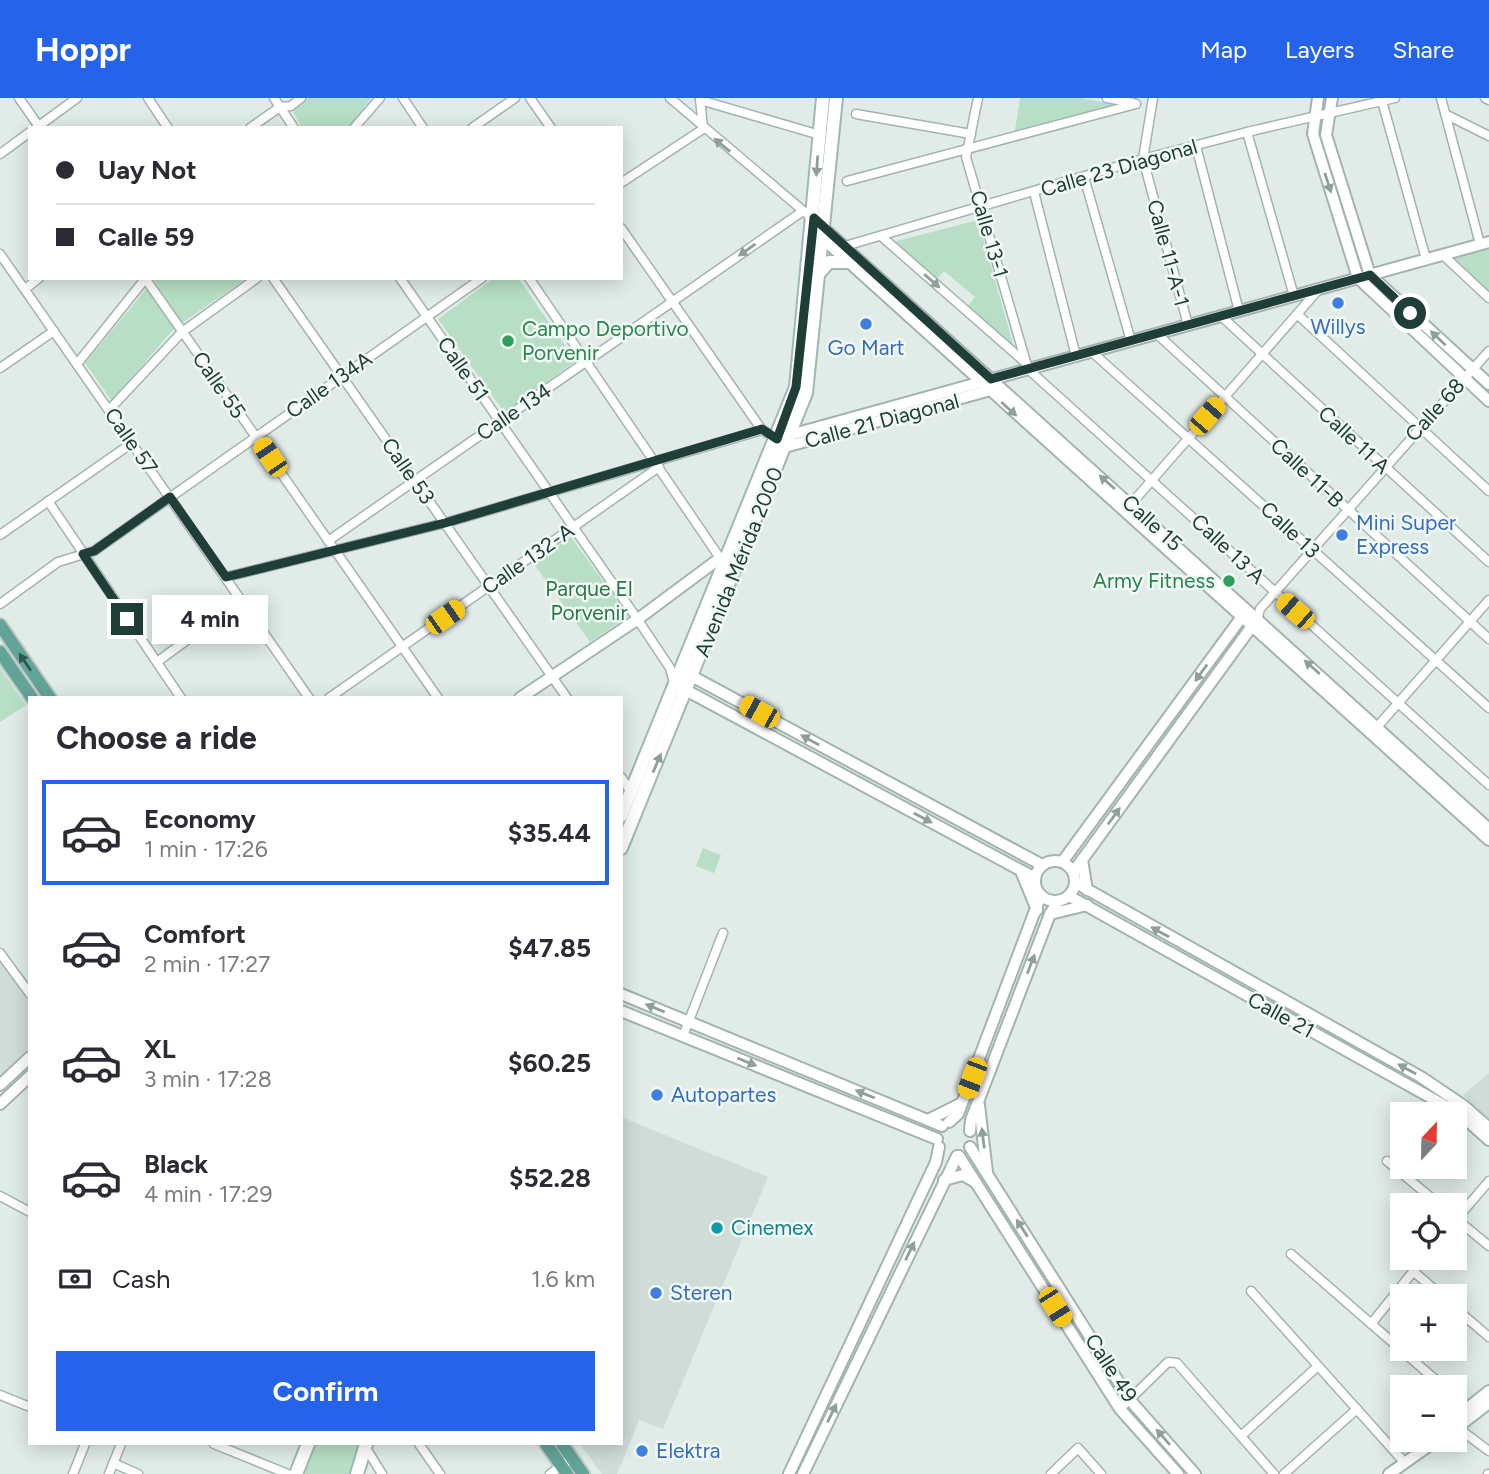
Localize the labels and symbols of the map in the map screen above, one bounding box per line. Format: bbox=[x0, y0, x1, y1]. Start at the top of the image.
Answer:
street label: Calle 23 Diagonal bbox=[1038, 133, 1200, 202]
one-way arrow bbox=[714, 137, 732, 152]
one-way arrow bbox=[811, 155, 822, 177]
one-way arrow bbox=[1324, 172, 1334, 193]
street label: Calle 13-1 bbox=[965, 188, 1014, 280]
street label: Calle 11-A-1 bbox=[1142, 197, 1195, 309]
one-way arrow bbox=[738, 243, 756, 257]
one-way arrow bbox=[923, 273, 941, 289]
marker: Willys bbox=[1330, 295, 1346, 311]
route start bbox=[1394, 297, 1426, 329]
place label: Willys bbox=[1310, 314, 1366, 339]
place label: Campo Deportivo Porvenir bbox=[522, 316, 689, 365]
marker: Go Mart bbox=[858, 316, 874, 332]
one-way arrow bbox=[1430, 331, 1447, 347]
street label: Calle 51 bbox=[432, 332, 494, 406]
marker: Campo Deportivo Porvenir bbox=[500, 333, 516, 349]
place label: Go Mart bbox=[828, 335, 904, 360]
street label: Calle 55 bbox=[187, 346, 251, 423]
street label: Calle 134A bbox=[281, 346, 376, 423]
street label: Calle 68 bbox=[1400, 373, 1470, 446]
street label: Calle 134 bbox=[472, 377, 556, 446]
street label: Calle 21 Diagonal bbox=[802, 388, 962, 453]
car bbox=[1186, 393, 1229, 439]
street label: Calle 11 A bbox=[1313, 400, 1395, 479]
one-way arrow bbox=[1001, 401, 1018, 417]
street label: Calle 57 bbox=[100, 403, 163, 479]
street label: Calle 53 bbox=[377, 433, 440, 509]
street label: Calle 11-B bbox=[1266, 433, 1349, 513]
car bbox=[250, 434, 291, 480]
street label: Avenida Mérida 2000 bbox=[689, 463, 788, 660]
one-way arrow bbox=[1098, 475, 1115, 490]
street label: Calle 15 bbox=[1117, 489, 1188, 556]
street label: Calle 13 bbox=[1256, 496, 1325, 563]
street label: Calle 13 A bbox=[1186, 508, 1270, 589]
place label: Mini Super Express bbox=[1356, 510, 1456, 559]
street label: Calle 132-A bbox=[477, 518, 579, 599]
marker: Mini Super Express bbox=[1334, 527, 1350, 543]
place label: Army Fitness bbox=[1093, 568, 1215, 593]
marker: Army Fitness bbox=[1221, 573, 1237, 589]
park label: Parque El Porvenir bbox=[545, 576, 633, 625]
car bbox=[1273, 589, 1318, 633]
callout: 4 min bbox=[152, 594, 267, 644]
car bbox=[422, 596, 469, 638]
route end bbox=[111, 603, 143, 635]
one-way arrow bbox=[18, 653, 32, 671]
one-way arrow bbox=[1303, 659, 1321, 675]
one-way arrow bbox=[1194, 664, 1208, 682]
car bbox=[736, 693, 783, 731]
one-way arrow bbox=[800, 734, 820, 746]
one-way arrow bbox=[652, 752, 663, 773]
one-way arrow bbox=[1107, 807, 1121, 826]
one-way arrow bbox=[914, 812, 933, 824]
one-way arrow bbox=[1151, 926, 1170, 938]
one-way arrow bbox=[1026, 953, 1037, 974]
street label: Calle 21 bbox=[1244, 986, 1319, 1043]
one-way arrow bbox=[644, 1002, 665, 1013]
car bbox=[955, 1055, 990, 1101]
one-way arrow bbox=[736, 1057, 757, 1068]
one-way arrow bbox=[1397, 1063, 1416, 1075]
place label: Autopartes bbox=[671, 1082, 776, 1107]
marker: Autopartes bbox=[649, 1087, 665, 1103]
one-way arrow bbox=[854, 1089, 875, 1100]
north arrow bbox=[1390, 1102, 1466, 1180]
one-way arrow bbox=[977, 1127, 988, 1149]
place label: Cinemex bbox=[731, 1215, 813, 1240]
one-way arrow bbox=[1015, 1218, 1028, 1238]
marker: Cinemex bbox=[709, 1220, 725, 1236]
one-way arrow bbox=[904, 1241, 916, 1261]
place label: Steren bbox=[670, 1280, 733, 1305]
car bbox=[1035, 1284, 1076, 1330]
marker: Steren bbox=[648, 1285, 664, 1301]
street label: Calle 49 bbox=[1080, 1329, 1143, 1407]
one-way arrow bbox=[827, 1402, 838, 1423]
one-way arrow bbox=[1155, 1428, 1171, 1446]
place label: Elektra bbox=[656, 1438, 720, 1463]
marker: Elektra bbox=[634, 1443, 650, 1459]

